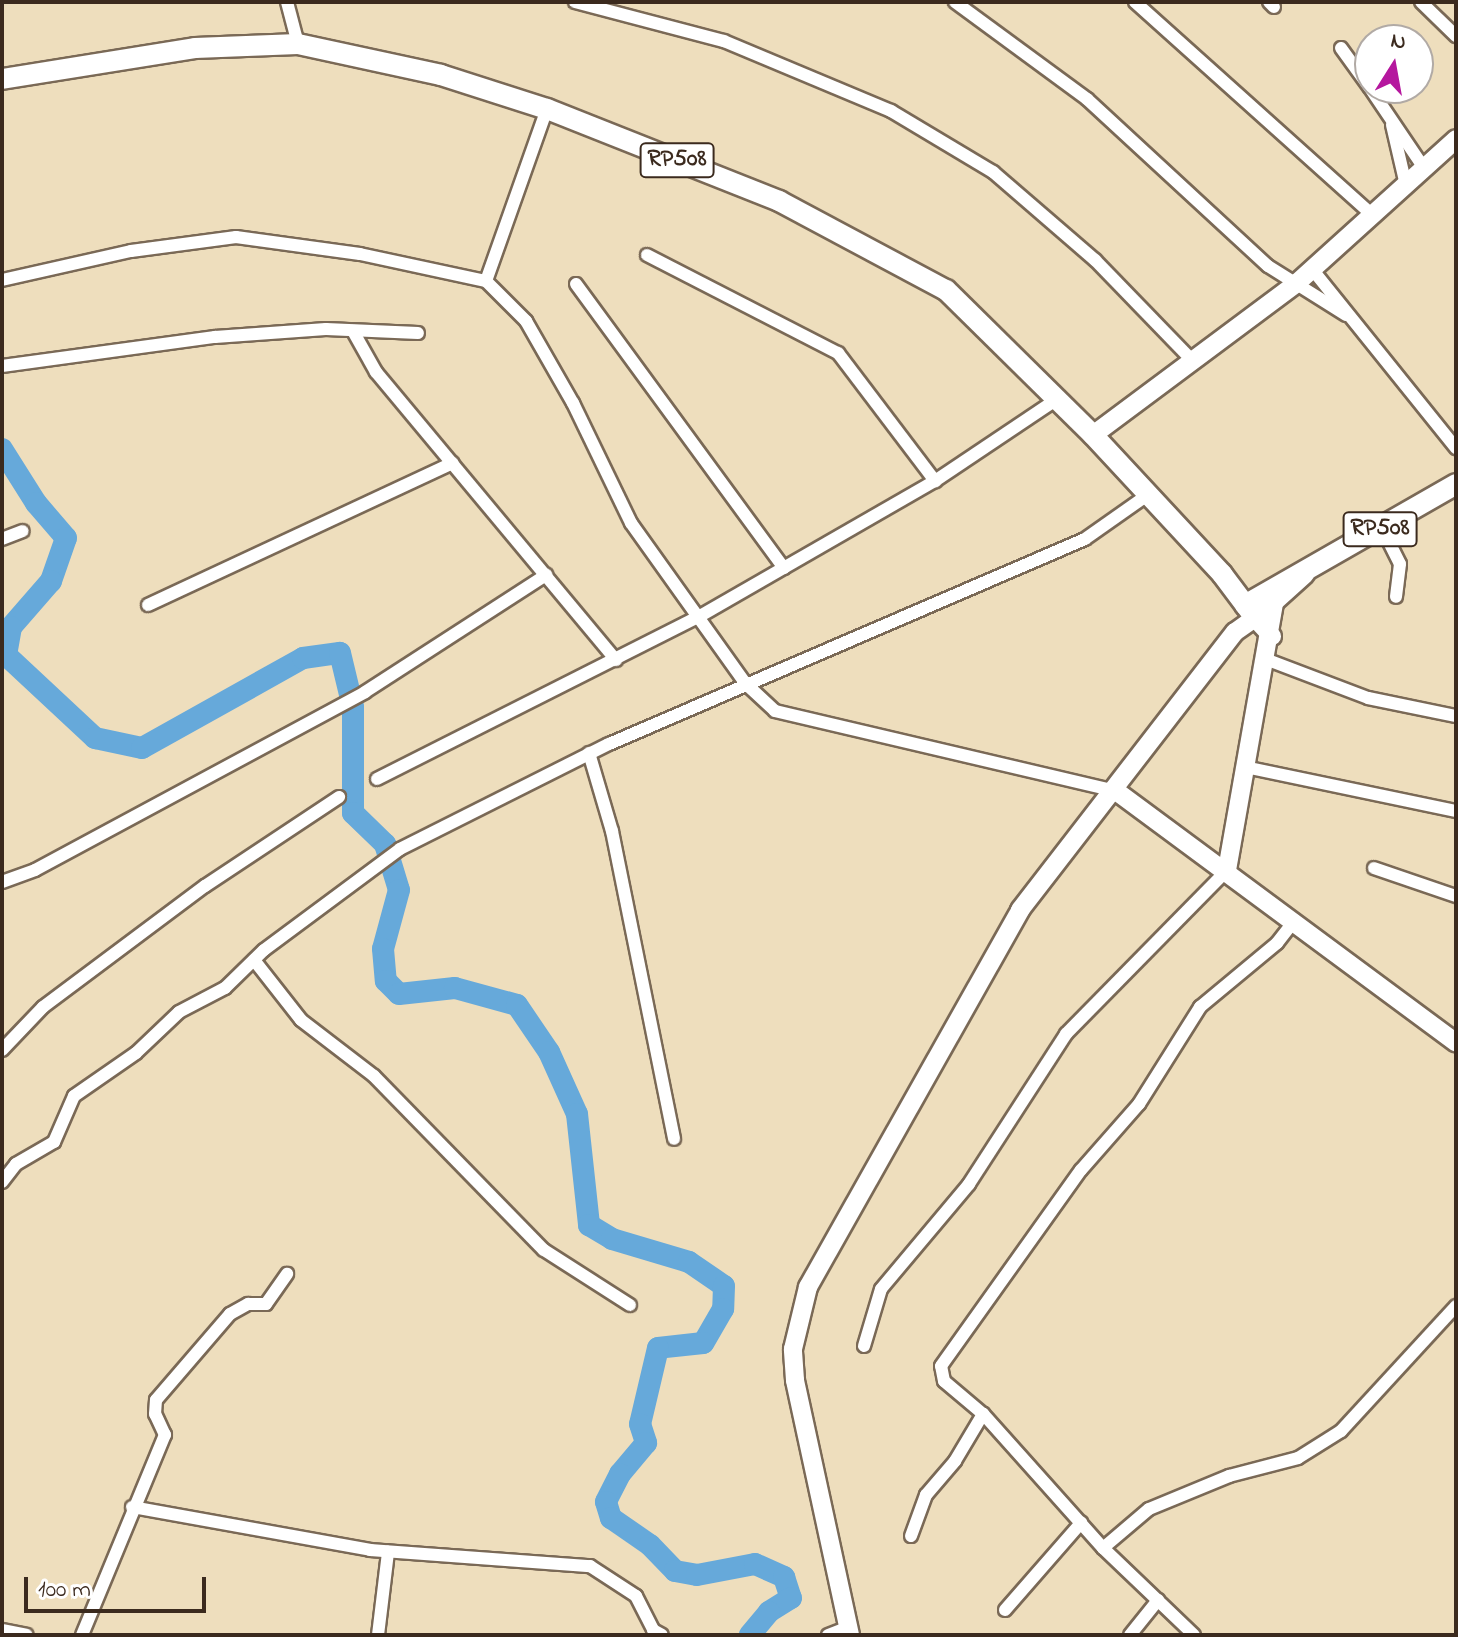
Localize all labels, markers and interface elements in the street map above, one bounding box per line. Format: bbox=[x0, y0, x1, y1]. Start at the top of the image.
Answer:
north arrow bbox=[1354, 24, 1434, 104]
text: N bbox=[1388, 25, 1409, 60]
road number: RP508 bbox=[639, 140, 715, 180]
road number: RP508 bbox=[1342, 509, 1418, 549]
scale bar bbox=[28, 1561, 210, 1611]
text: 100 m bbox=[38, 1573, 91, 1608]

